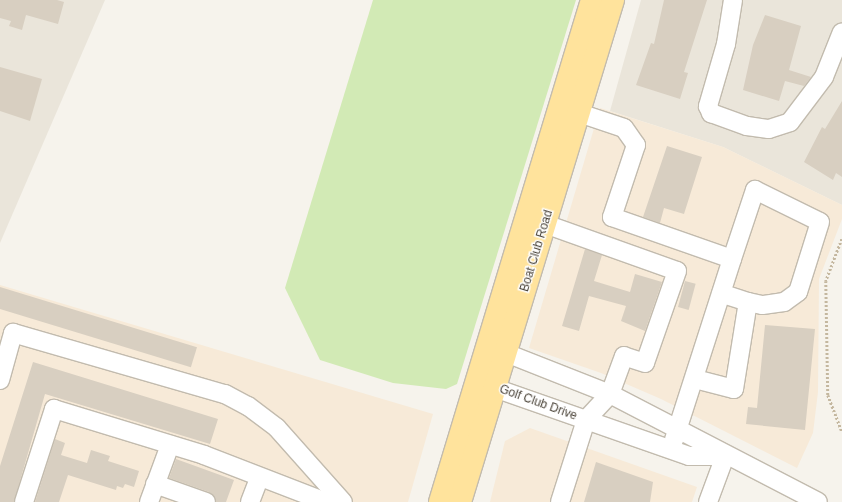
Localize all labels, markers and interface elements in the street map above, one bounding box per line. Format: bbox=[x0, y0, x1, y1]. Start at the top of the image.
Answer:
street label: Boat Club Road bbox=[518, 208, 556, 294]
street label: Golf Club Drive bbox=[497, 382, 579, 424]

